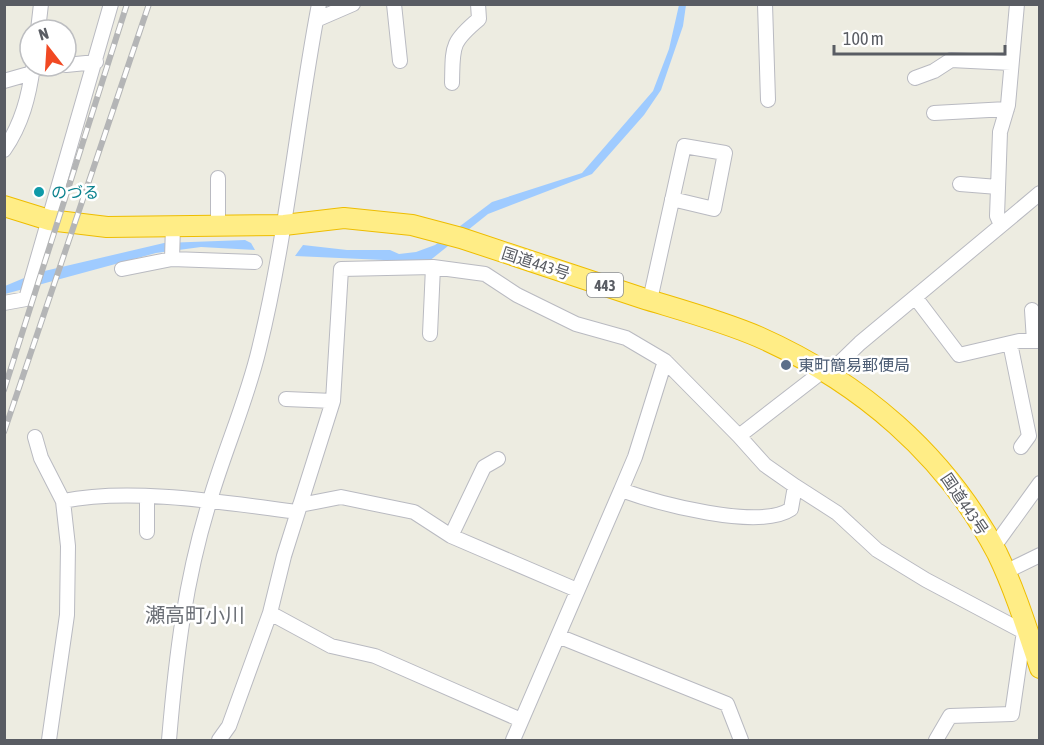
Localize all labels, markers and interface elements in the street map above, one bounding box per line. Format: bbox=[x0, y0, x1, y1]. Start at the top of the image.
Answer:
north arrow bbox=[18, 18, 78, 78]
scale bar bbox=[834, 18, 1005, 56]
text: N bbox=[36, 24, 51, 44]
text: 100 m bbox=[843, 28, 884, 49]
place label: のづる bbox=[51, 183, 99, 201]
marker: のづる bbox=[32, 185, 46, 199]
street label: 国道443号 bbox=[500, 244, 572, 282]
road number: 443 bbox=[587, 273, 623, 297]
place label: 東町簡易郵便局 bbox=[798, 356, 910, 374]
marker: 東町簡易郵便局 bbox=[779, 358, 793, 372]
street label: 国道443号 bbox=[938, 470, 992, 538]
district label: 瀬高町小川 bbox=[145, 603, 245, 626]

